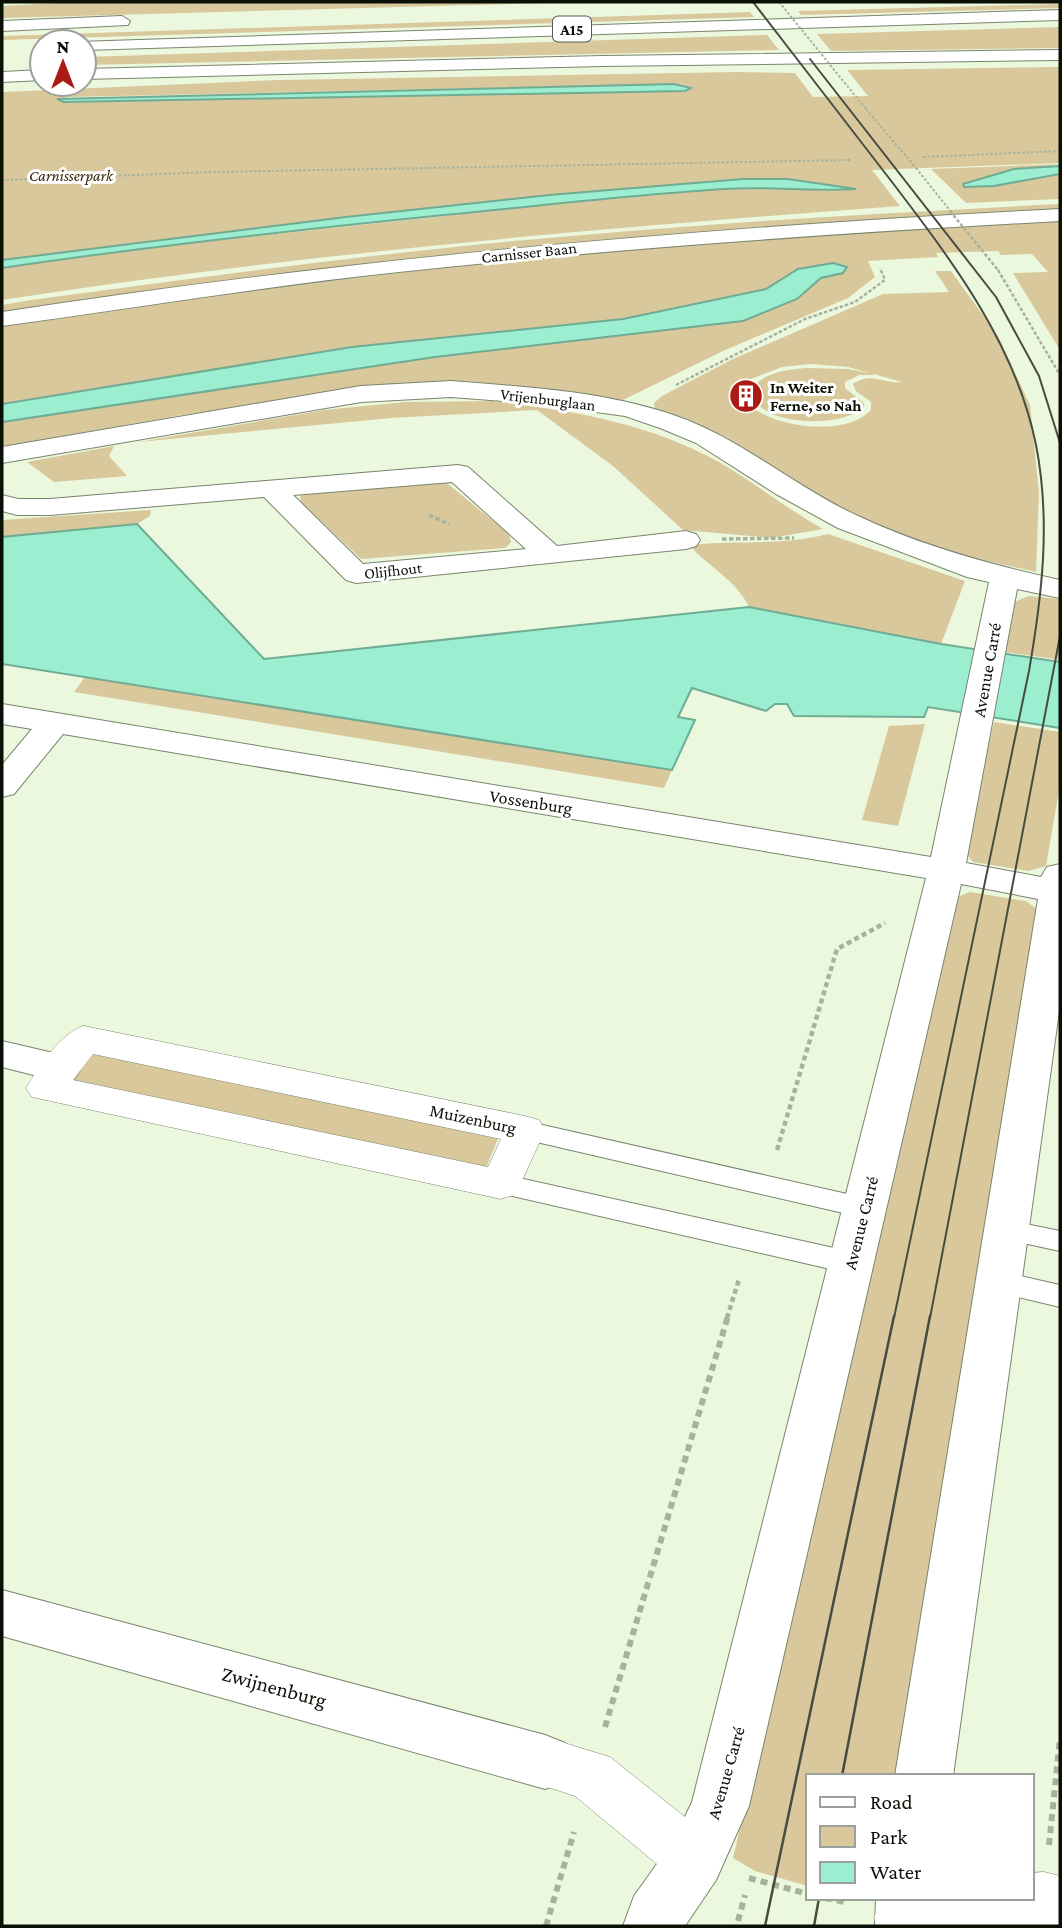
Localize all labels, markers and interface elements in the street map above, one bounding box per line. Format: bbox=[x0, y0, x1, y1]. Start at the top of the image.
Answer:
road number: A15 bbox=[553, 17, 591, 42]
north arrow bbox=[28, 28, 98, 98]
text: N bbox=[57, 36, 70, 57]
park label: Carnisserpark bbox=[29, 167, 114, 185]
street label: Carnisser Baan bbox=[481, 239, 578, 266]
building icon: In Weiter Ferne, so Nah bbox=[727, 377, 765, 415]
place label: In Weiter Ferne, so Nah bbox=[770, 379, 861, 414]
street label: Vrijenburglaan bbox=[499, 385, 597, 415]
street label: Olijfhout bbox=[363, 559, 424, 583]
street label: Avenue Carré bbox=[969, 621, 1005, 719]
street label: Vossenburg bbox=[488, 786, 574, 818]
street label: Muizenburg bbox=[428, 1100, 518, 1138]
street label: Avenue Carré bbox=[840, 1174, 882, 1272]
street label: Zwijnenburg bbox=[219, 1661, 329, 1713]
street label: Avenue Carré bbox=[703, 1724, 749, 1822]
legend bbox=[806, 1774, 1034, 1900]
text: Road bbox=[870, 1790, 913, 1814]
text: Park bbox=[870, 1825, 907, 1849]
text: Water bbox=[870, 1860, 922, 1884]

